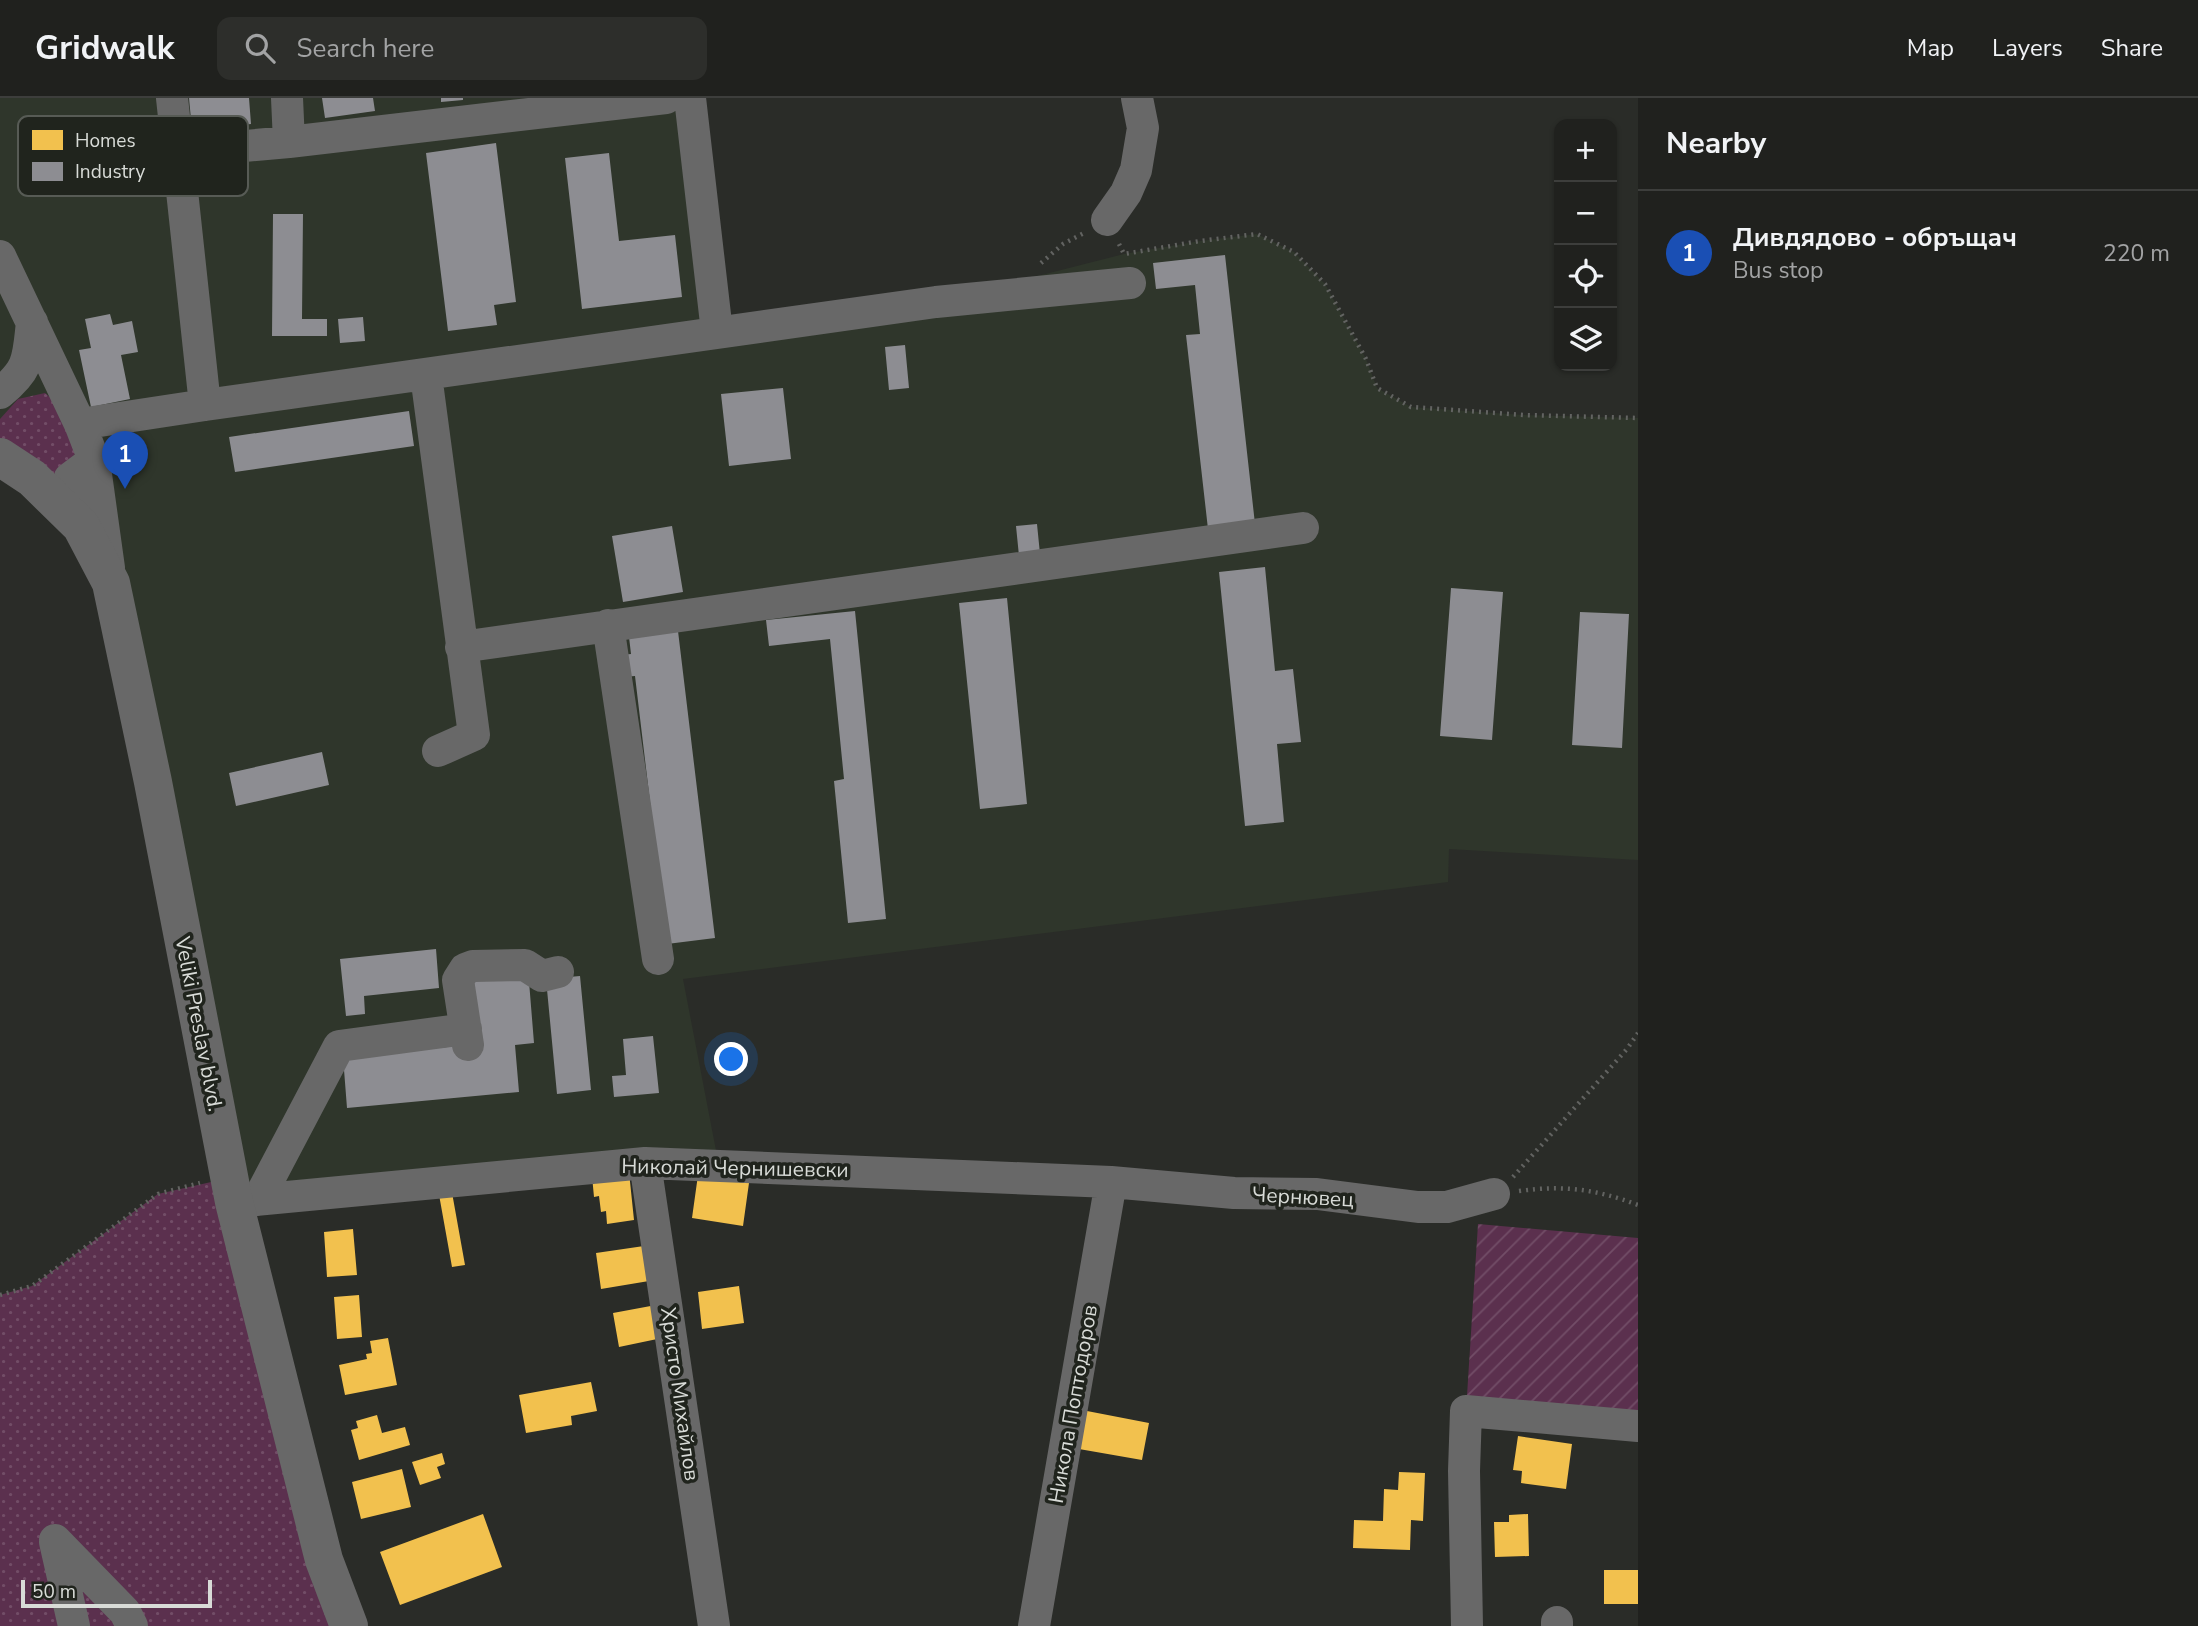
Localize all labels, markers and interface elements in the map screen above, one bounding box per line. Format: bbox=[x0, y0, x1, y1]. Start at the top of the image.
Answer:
search box bbox=[217, 17, 707, 80]
text: Gridwalk bbox=[35, 26, 175, 71]
icon: search bbox=[241, 29, 279, 67]
text: Search here bbox=[297, 31, 434, 66]
text: Map bbox=[1907, 32, 1954, 64]
text: Layers bbox=[1992, 32, 2063, 64]
text: Share bbox=[2101, 32, 2163, 64]
legend bbox=[18, 116, 248, 196]
map controls bbox=[1554, 119, 1617, 371]
button: + bbox=[1554, 119, 1617, 182]
text: Nearby bbox=[1666, 123, 1766, 164]
text: Homes bbox=[75, 128, 136, 154]
text: Industry bbox=[75, 159, 145, 185]
button: − bbox=[1554, 182, 1617, 245]
text: Дивдядово - обръщач bbox=[1733, 220, 2017, 255]
text: 1 bbox=[1682, 238, 1696, 269]
text: 220 m bbox=[2103, 238, 2170, 269]
button: locate bbox=[1554, 245, 1617, 308]
text: Bus stop bbox=[1733, 255, 1824, 286]
button: layers bbox=[1554, 308, 1617, 371]
pin: 1 bbox=[102, 431, 148, 489]
street label: Veliki Preslav blvd. bbox=[168, 933, 230, 1114]
your location bbox=[714, 1042, 748, 1076]
street label: Николай Чернишевски bbox=[621, 1152, 849, 1184]
street label: Чернювец bbox=[1251, 1180, 1355, 1214]
street label: Никола Поптодоров bbox=[1042, 1303, 1104, 1505]
street label: Христо Михайлов bbox=[654, 1305, 706, 1483]
scale bar bbox=[21, 1577, 212, 1609]
text: 50 m bbox=[32, 1579, 76, 1605]

